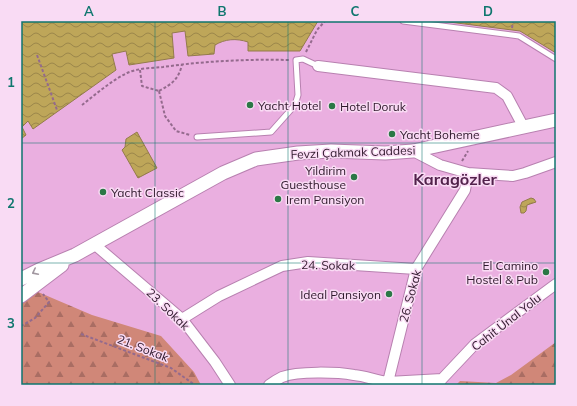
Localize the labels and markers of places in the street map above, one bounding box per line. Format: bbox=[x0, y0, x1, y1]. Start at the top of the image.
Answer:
place label: Yacht Hotel bbox=[257, 98, 321, 113]
place label: Hotel Doruk bbox=[340, 99, 407, 114]
marker: Yacht Hotel bbox=[245, 100, 255, 110]
marker: Hotel Doruk bbox=[327, 101, 337, 111]
place label: Yacht Boheme bbox=[399, 127, 480, 142]
marker: Yacht Boheme bbox=[387, 129, 397, 139]
place label: Yildirim Guesthouse bbox=[280, 163, 346, 192]
marker: Yildirim Guesthouse bbox=[349, 172, 359, 182]
place label: Yacht Classic bbox=[110, 185, 184, 200]
marker: Yacht Classic bbox=[98, 187, 108, 197]
place label: Irem Pansiyon bbox=[286, 192, 364, 207]
marker: Irem Pansiyon bbox=[273, 194, 283, 204]
place label: El Camino Hostel & Pub bbox=[466, 258, 538, 287]
marker: El Camino Hostel & Pub bbox=[541, 267, 551, 277]
place label: Ideal Pansiyon bbox=[300, 287, 381, 302]
marker: Ideal Pansiyon bbox=[384, 289, 394, 299]

